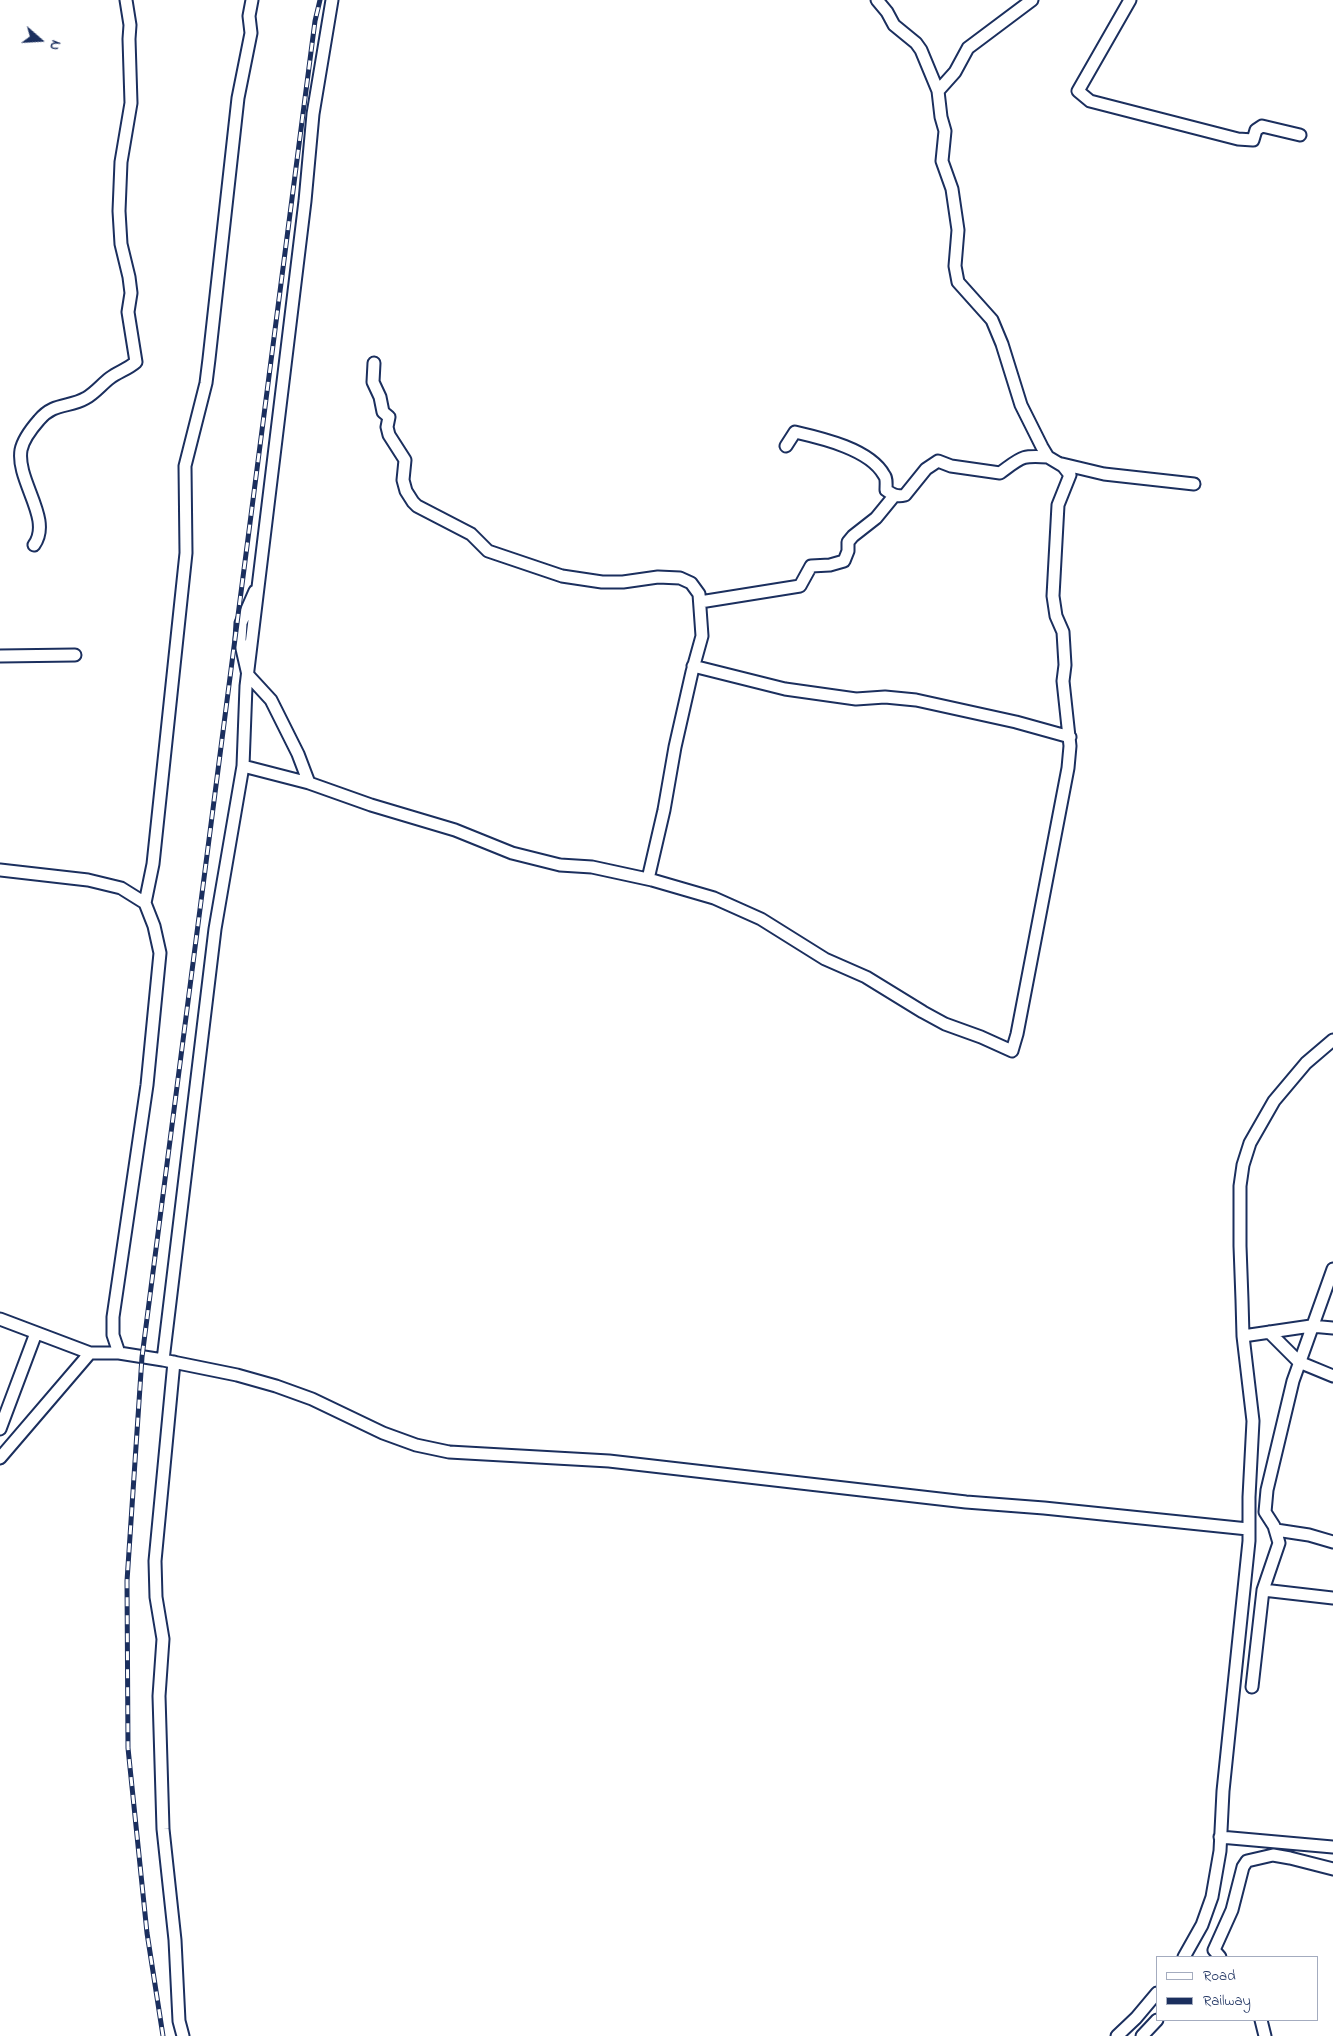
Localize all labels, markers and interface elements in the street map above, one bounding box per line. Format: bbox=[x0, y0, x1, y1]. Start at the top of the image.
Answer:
north arrow bbox=[15, 15, 65, 65]
text: N bbox=[43, 37, 66, 53]
legend bbox=[1156, 1956, 1318, 2021]
text: Road bbox=[1203, 1965, 1236, 1987]
text: Railway bbox=[1203, 1990, 1251, 2012]

